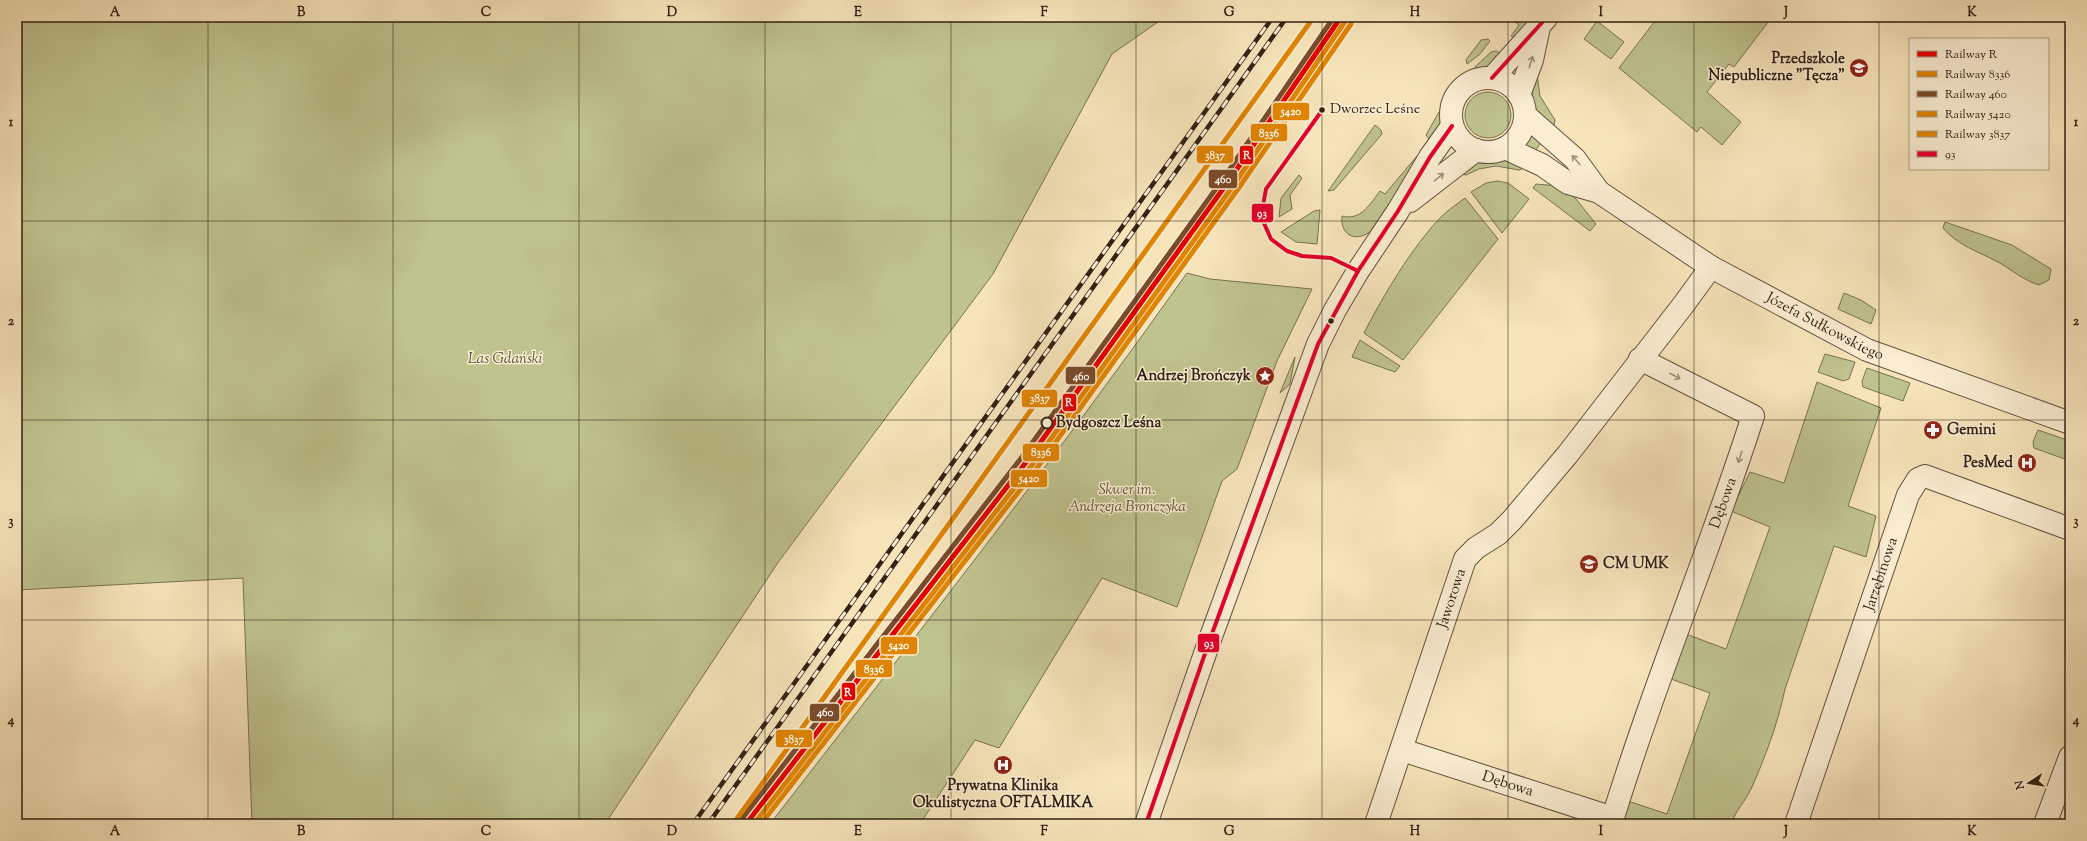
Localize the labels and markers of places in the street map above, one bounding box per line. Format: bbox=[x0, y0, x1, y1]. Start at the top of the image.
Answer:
place label: Przedszkole Niepubliczne "Tęcza" bbox=[1708, 49, 1845, 87]
school or university icon: Przedszkole Niepubliczne "Tęcza" bbox=[1848, 57, 1870, 79]
place label: Dworzec Leśne bbox=[1330, 100, 1420, 120]
marker: Dworzec Leśne bbox=[1317, 105, 1327, 115]
unlabelled marker bbox=[1326, 316, 1336, 326]
place icon: Andrzej Brończyk bbox=[1254, 365, 1276, 387]
place label: Andrzej Brończyk bbox=[1136, 366, 1252, 387]
place label: Bydgoszcz Leśna bbox=[1056, 413, 1161, 434]
marker: Bydgoszcz Leśna bbox=[1040, 416, 1054, 430]
pharmacy icon: Gemini bbox=[1922, 419, 1944, 441]
place label: Gemini bbox=[1947, 420, 1997, 441]
hospital icon: PesMed bbox=[2016, 452, 2038, 474]
place label: PesMed bbox=[1963, 453, 2014, 474]
school or university icon: CM UMK bbox=[1578, 553, 1600, 575]
place label: CM UMK bbox=[1603, 554, 1669, 575]
hospital icon: Prywatna Klinika Okulistyczna OFTALMIKA bbox=[992, 754, 1014, 776]
place label: Prywatna Klinika Okulistyczna OFTALMIKA bbox=[913, 776, 1094, 814]

